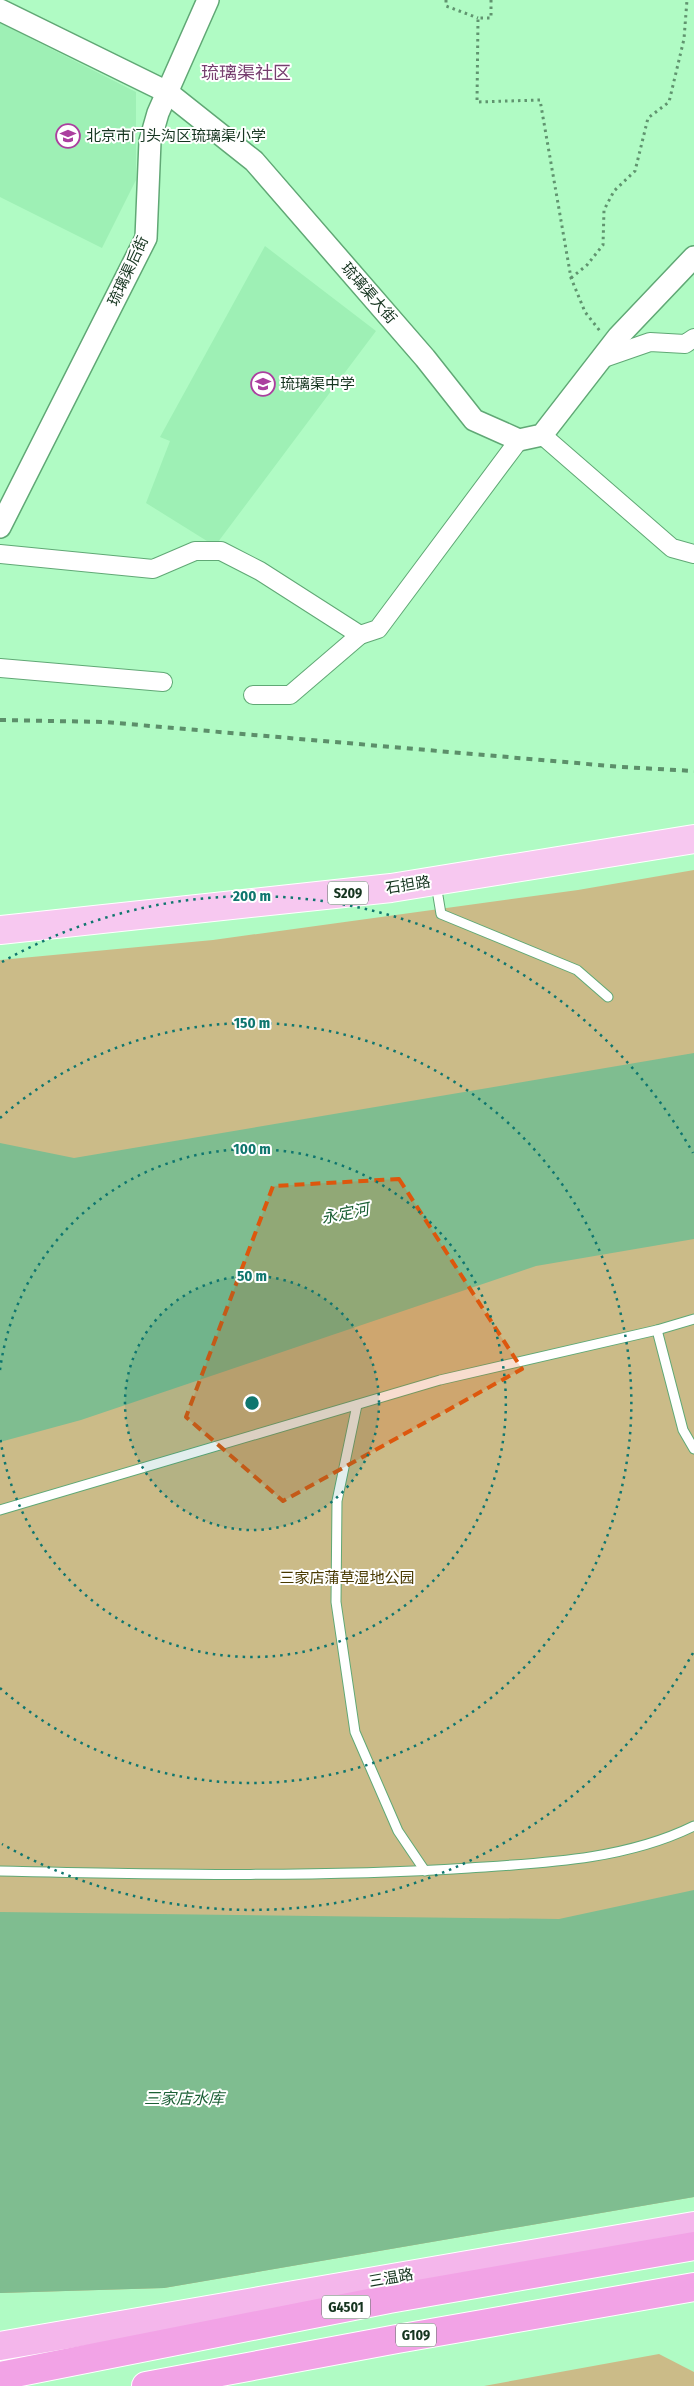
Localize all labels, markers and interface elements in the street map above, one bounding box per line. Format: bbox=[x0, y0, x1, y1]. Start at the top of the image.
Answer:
district label: 琉璃渠社区 bbox=[201, 62, 291, 84]
school or university icon: 北京市门头沟区琉璃渠小学 bbox=[55, 123, 81, 149]
place label: 北京市门头沟区琉璃渠小学 bbox=[86, 127, 266, 145]
street label: 琉璃渠后街 bbox=[104, 233, 152, 309]
street label: 琉璃渠大街 bbox=[338, 259, 400, 327]
school or university icon: 琉璃渠中学 bbox=[250, 371, 276, 397]
place label: 琉璃渠中学 bbox=[280, 375, 355, 393]
street label: 石担路 bbox=[384, 873, 432, 897]
road number: S209 bbox=[328, 881, 368, 904]
text: 200 m bbox=[232, 887, 271, 905]
text: 150 m bbox=[234, 1014, 270, 1032]
text: 100 m bbox=[233, 1140, 271, 1158]
water label: 永定河 bbox=[320, 1199, 373, 1227]
text: 50 m bbox=[237, 1267, 267, 1285]
centre of rings bbox=[243, 1394, 261, 1412]
park label: 三家店蒲草湿地公园 bbox=[279, 1569, 415, 1587]
water label: 三家店水库 bbox=[144, 2089, 227, 2108]
street label: 三温路 bbox=[367, 2265, 415, 2291]
road number: G4501 bbox=[322, 2296, 370, 2318]
road number: G109 bbox=[396, 2324, 436, 2346]

